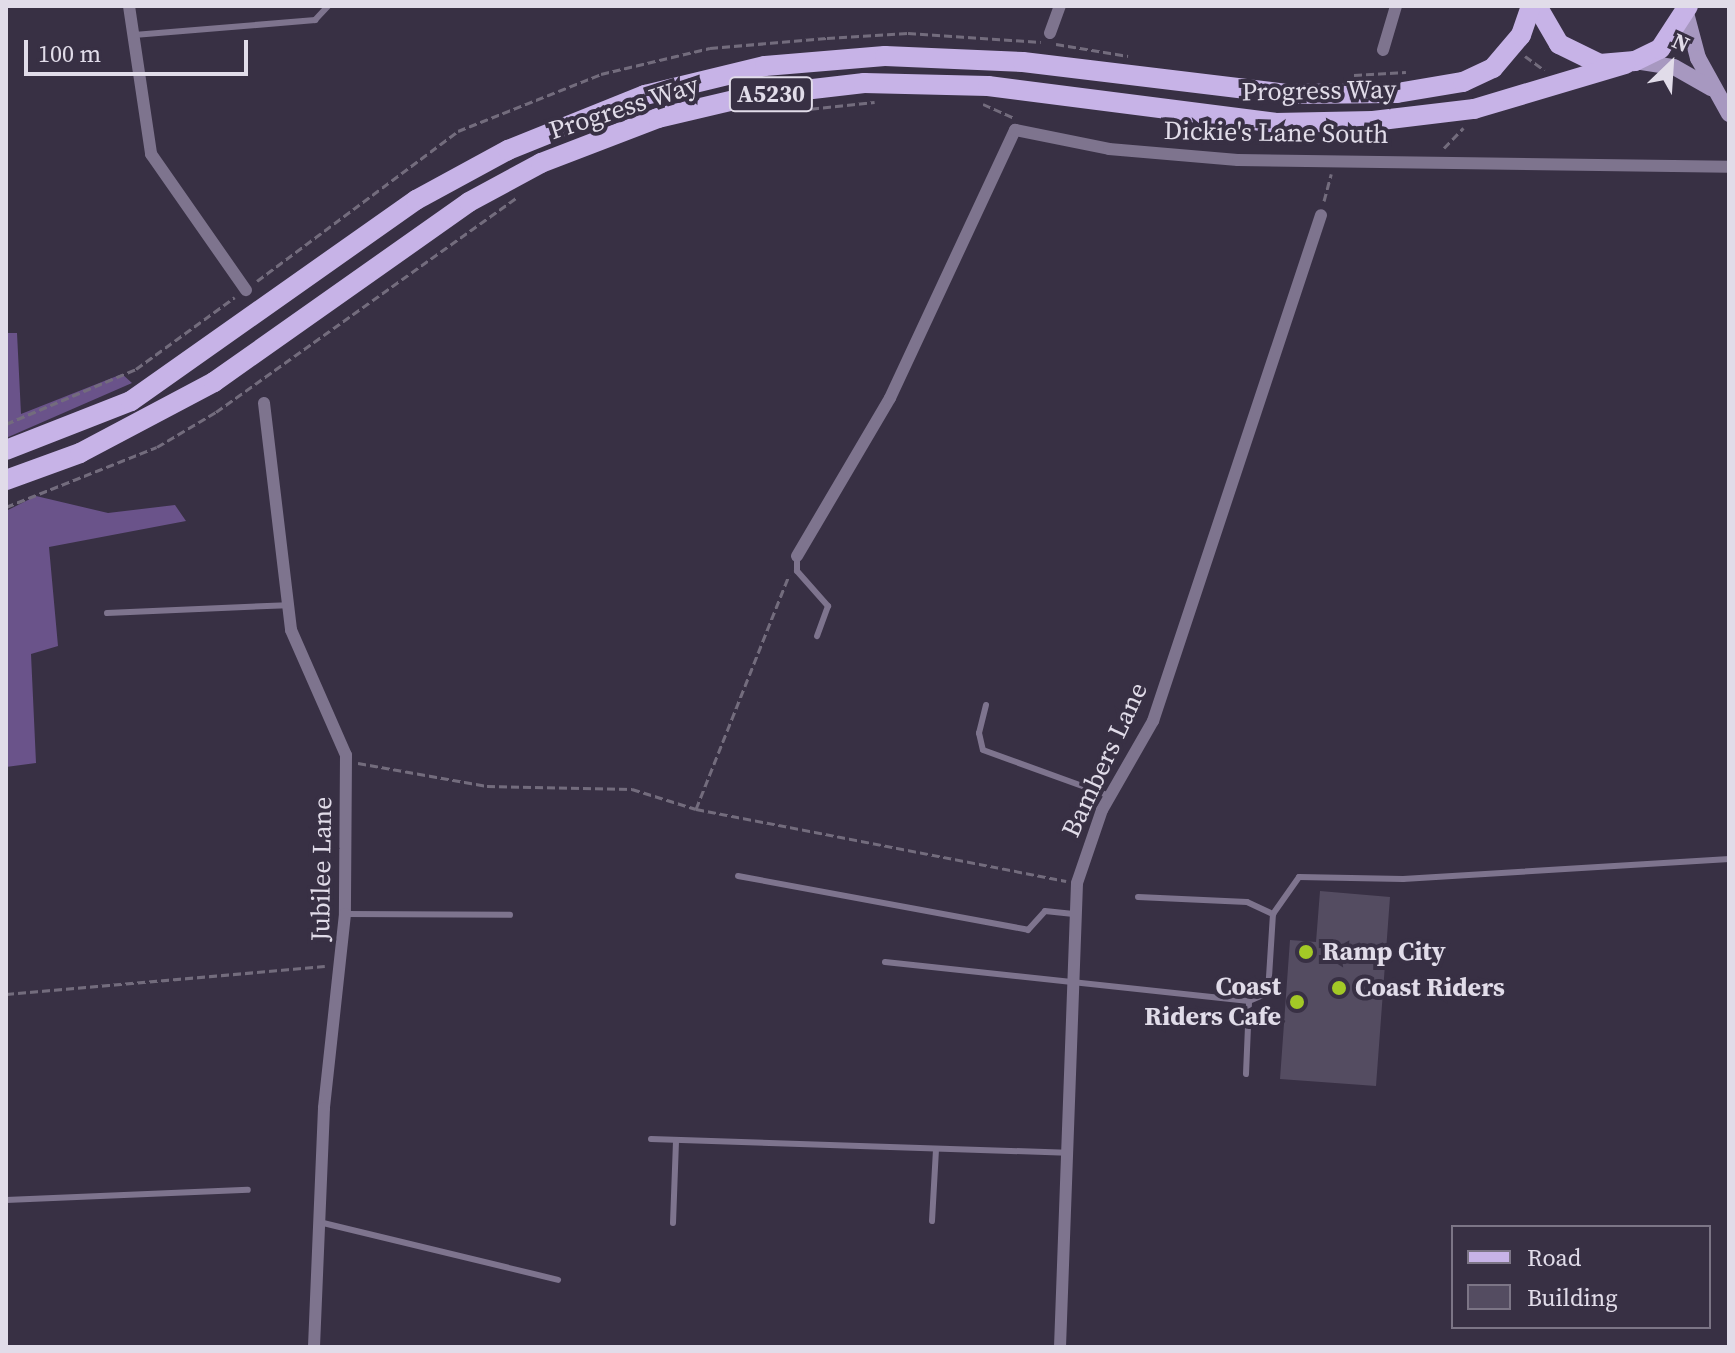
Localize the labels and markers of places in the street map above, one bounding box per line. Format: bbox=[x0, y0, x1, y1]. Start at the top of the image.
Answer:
place label: Ramp City bbox=[1322, 936, 1446, 968]
marker: Ramp City bbox=[1297, 943, 1315, 961]
place label: Coast Riders Cafe bbox=[1144, 971, 1281, 1032]
place label: Coast Riders bbox=[1355, 972, 1505, 1004]
marker: Coast Riders bbox=[1330, 979, 1348, 997]
marker: Coast Riders Cafe bbox=[1288, 993, 1306, 1011]

